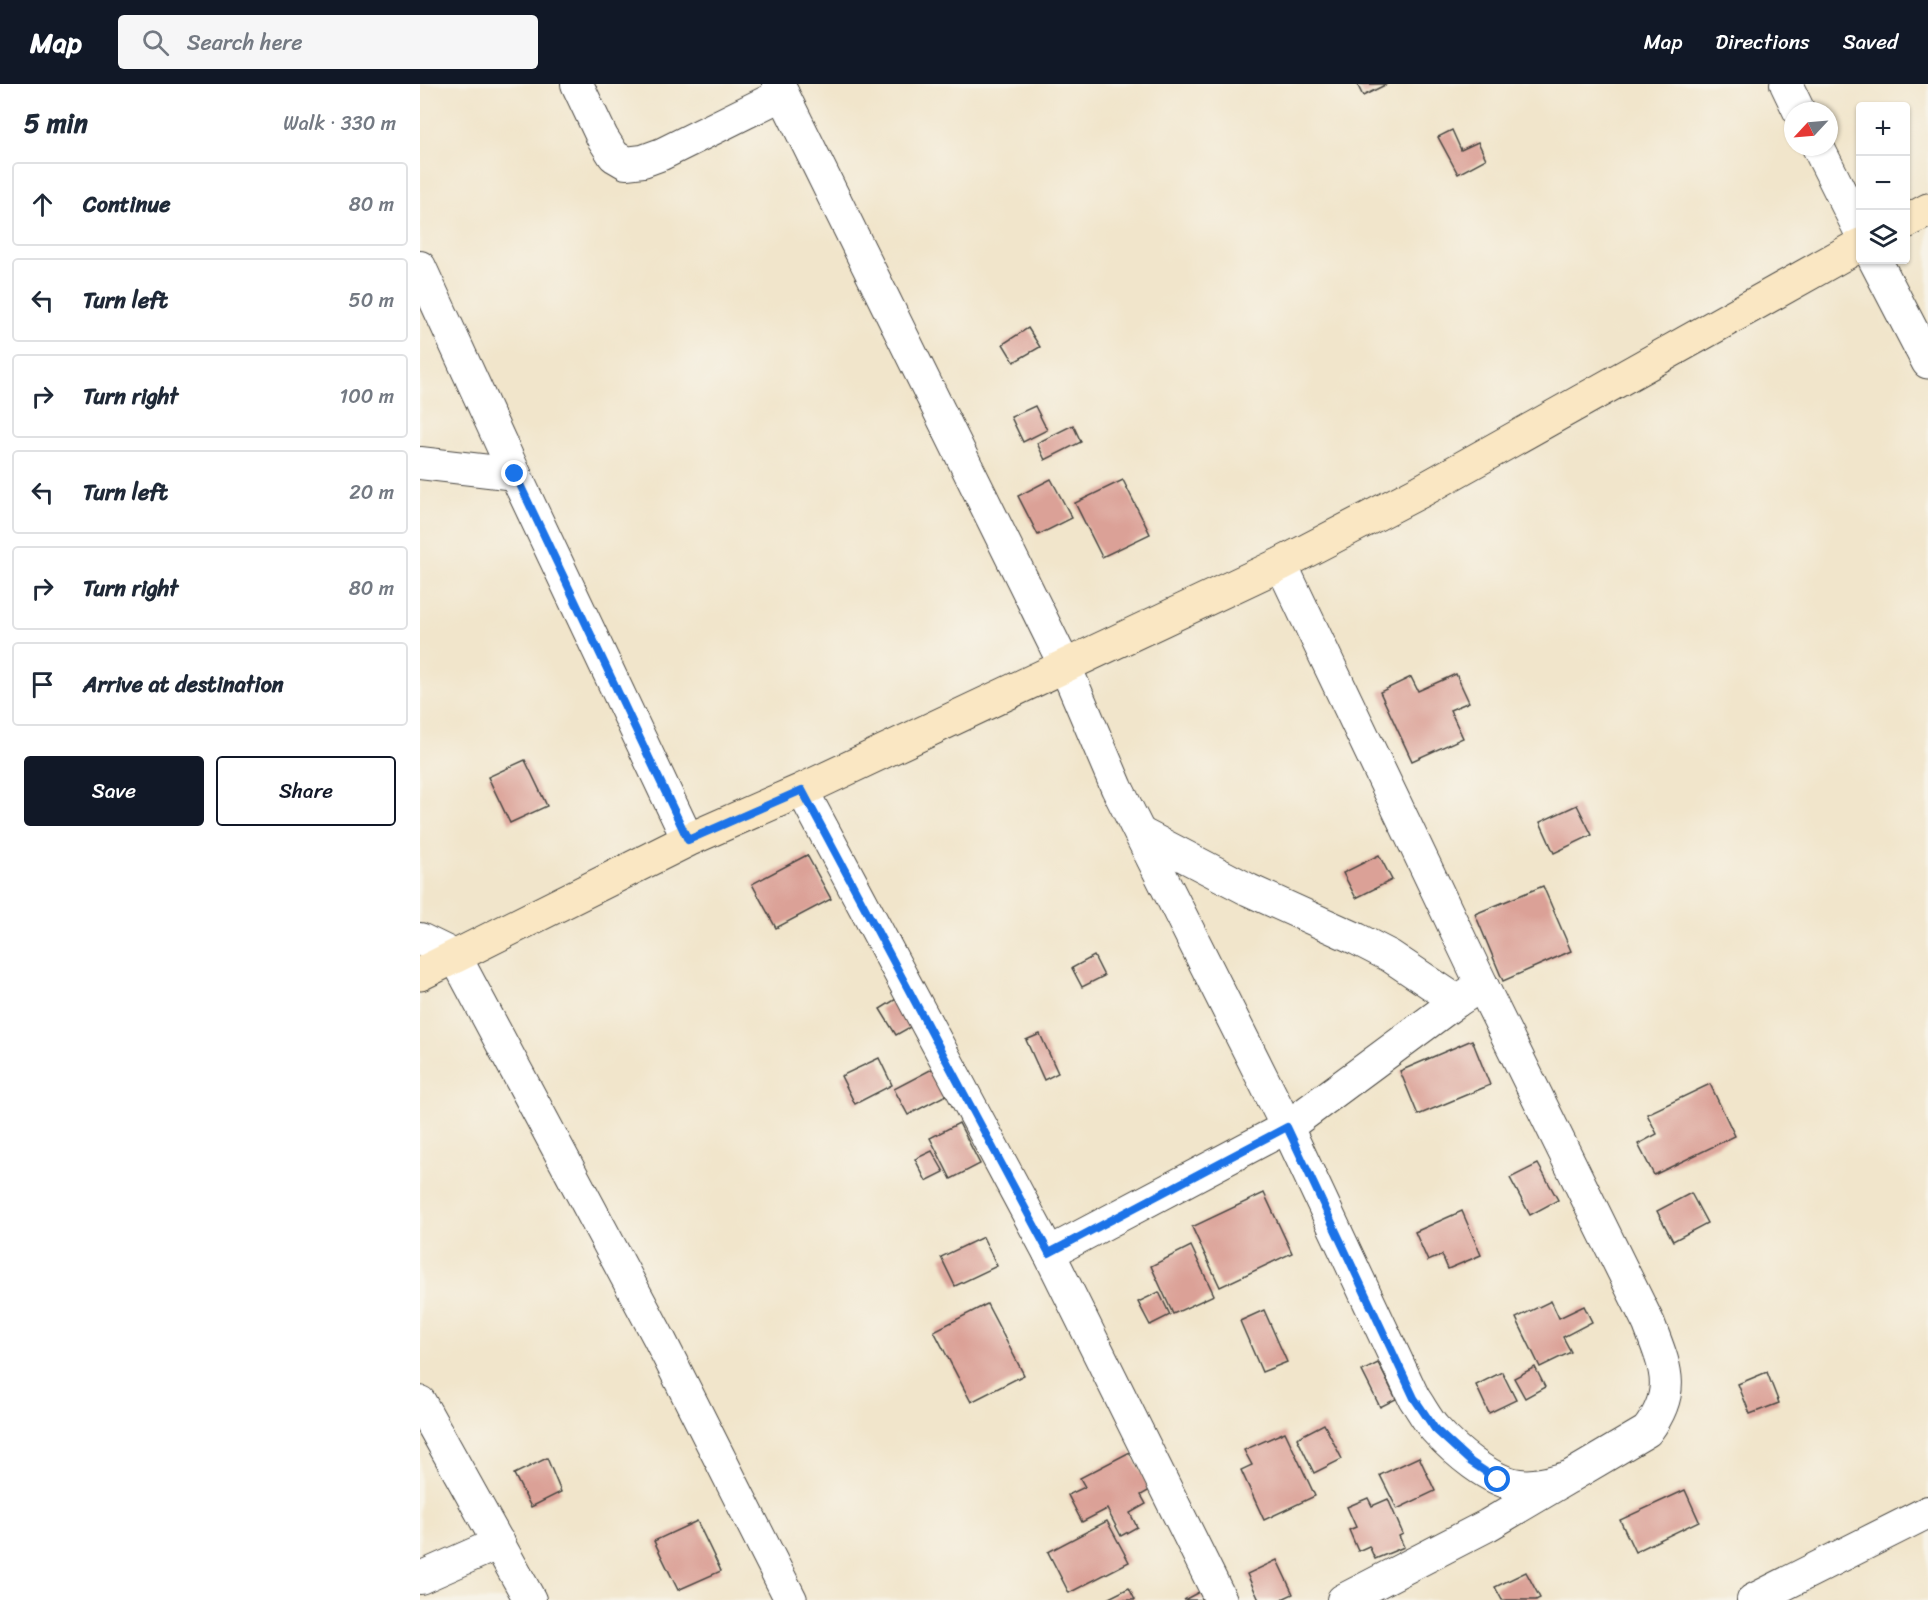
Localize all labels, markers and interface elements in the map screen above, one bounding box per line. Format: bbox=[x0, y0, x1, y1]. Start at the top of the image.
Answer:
search box bbox=[118, 15, 538, 69]
text: Map bbox=[30, 18, 82, 67]
text: Search here bbox=[187, 23, 303, 62]
text: Map bbox=[1644, 23, 1682, 61]
text: Directions bbox=[1715, 23, 1810, 61]
text: Saved bbox=[1843, 23, 1898, 61]
icon: search bbox=[139, 26, 172, 59]
text: 5 min bbox=[24, 100, 88, 146]
north arrow bbox=[1784, 102, 1838, 156]
map controls bbox=[1856, 102, 1910, 264]
button: + bbox=[1856, 102, 1910, 156]
text: Walk · 330 m bbox=[283, 106, 396, 141]
button: − bbox=[1856, 156, 1910, 210]
text: Continue bbox=[83, 185, 171, 224]
text: 80 m bbox=[349, 187, 394, 222]
icon: ahead bbox=[26, 188, 59, 221]
button: layers bbox=[1856, 210, 1910, 264]
text: Turn left bbox=[83, 281, 168, 320]
text: 50 m bbox=[349, 283, 394, 318]
icon: left bbox=[26, 284, 59, 317]
text: Turn right bbox=[83, 377, 178, 416]
text: 100 m bbox=[340, 379, 394, 414]
icon: right bbox=[26, 380, 59, 413]
route end bbox=[501, 460, 527, 486]
text: Turn left bbox=[83, 473, 168, 512]
text: 20 m bbox=[349, 475, 394, 510]
icon: left bbox=[26, 476, 59, 509]
text: Turn right bbox=[83, 569, 178, 608]
text: 80 m bbox=[349, 571, 394, 606]
icon: right bbox=[26, 572, 59, 605]
text: Arrive at destination bbox=[83, 665, 284, 704]
icon: arrive bbox=[26, 668, 59, 701]
button: Save bbox=[24, 756, 204, 826]
button: Share bbox=[216, 756, 396, 826]
route start bbox=[1484, 1466, 1510, 1492]

